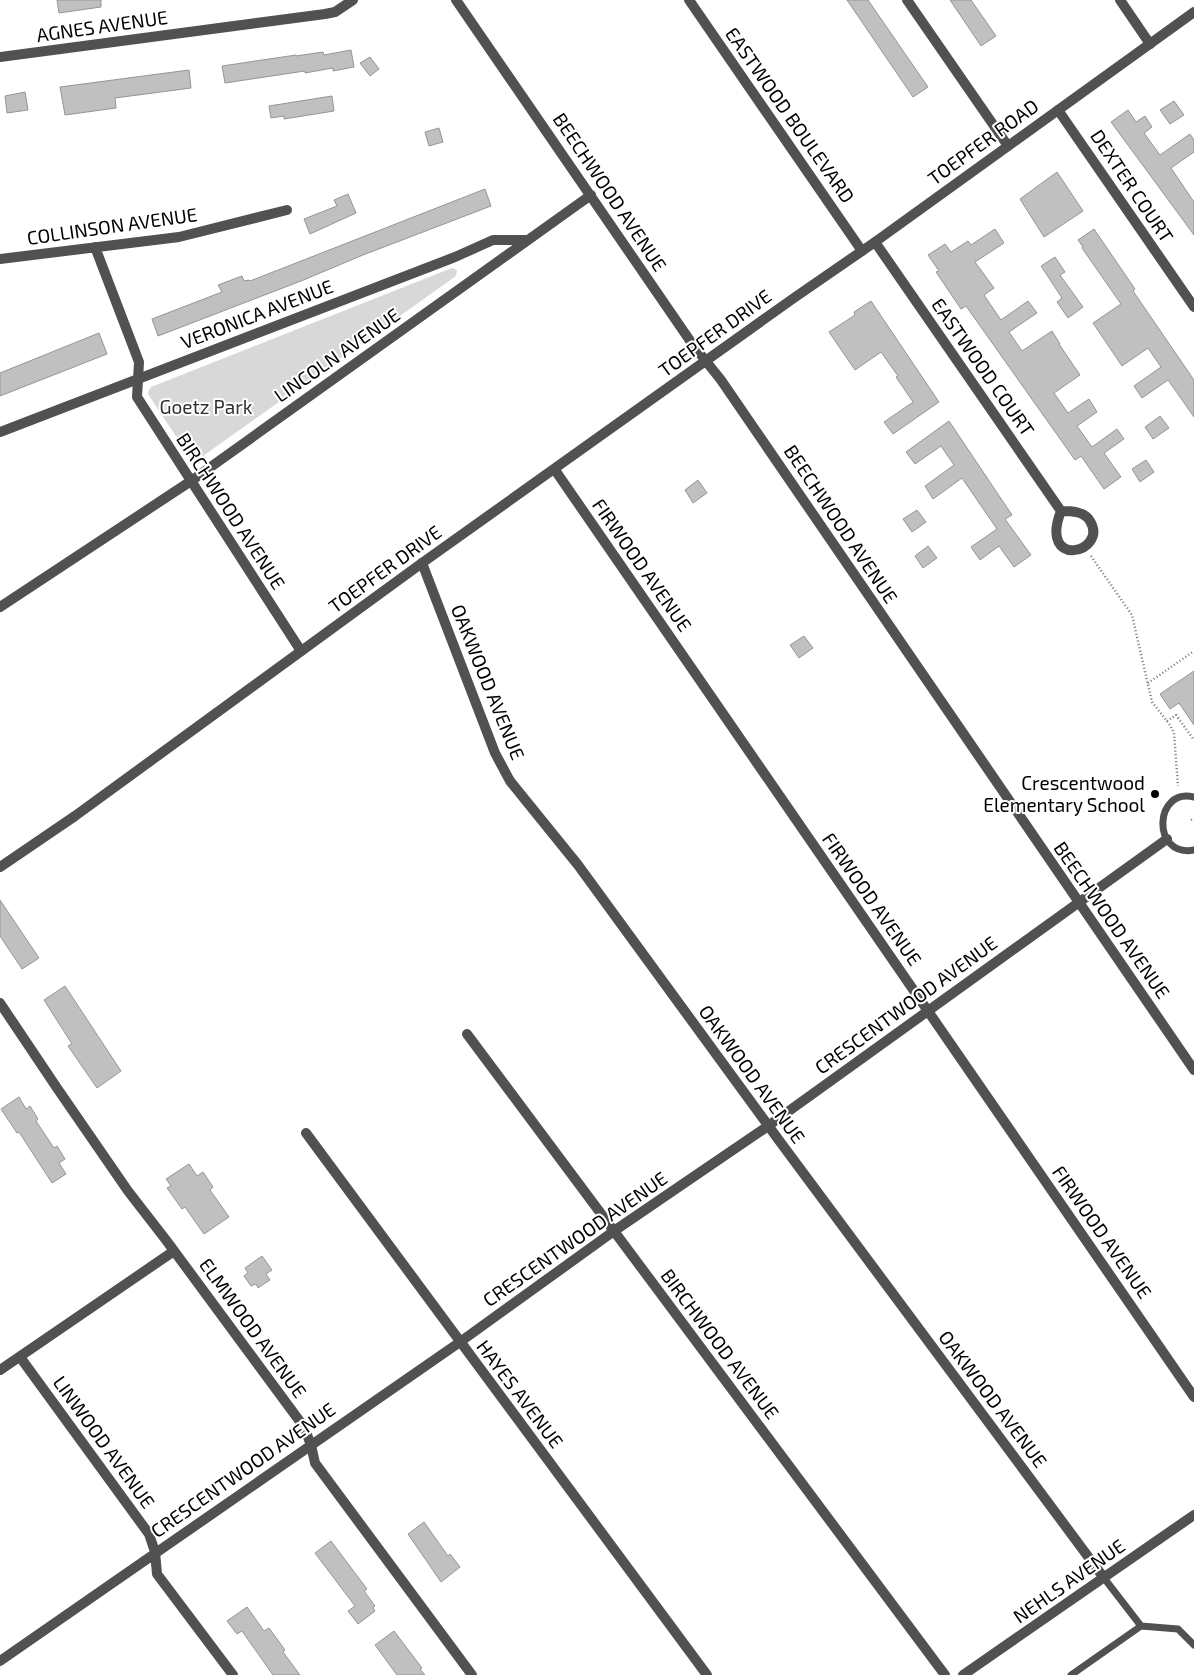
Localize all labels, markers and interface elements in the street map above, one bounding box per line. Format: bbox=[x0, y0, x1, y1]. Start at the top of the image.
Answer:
street label: AGNES AVENUE bbox=[35, 5, 169, 46]
street label: EASTWOOD BOULEVARD bbox=[721, 22, 860, 207]
street label: TOEPFER ROAD bbox=[923, 94, 1042, 189]
street label: BEECHWOOD AVENUE bbox=[549, 108, 672, 275]
street label: DEXTER COURT bbox=[1086, 125, 1179, 246]
street label: COLLINSON AVENUE bbox=[25, 202, 199, 249]
street label: VERONICA AVENUE bbox=[178, 274, 336, 353]
street label: TOEPFER DRIVE bbox=[654, 284, 776, 381]
street label: EASTWOOD COURT bbox=[927, 293, 1040, 440]
street label: LINCOLN AVENUE bbox=[269, 303, 404, 407]
park label: Goetz Park bbox=[160, 395, 253, 418]
street label: BIRCHWOOD AVENUE bbox=[172, 428, 291, 593]
street label: BEECHWOOD AVENUE bbox=[780, 440, 903, 607]
street label: FIRWOOD AVENUE bbox=[588, 494, 697, 636]
street label: TOEPFER DRIVE bbox=[324, 520, 446, 617]
street label: OAKWOOD AVENUE bbox=[447, 601, 530, 763]
place label: Crescentwood Elementary School bbox=[983, 771, 1145, 816]
marker: Crescentwood Elementary School bbox=[1149, 788, 1161, 800]
street label: FIRWOOD AVENUE bbox=[818, 828, 927, 970]
street label: BEECHWOOD AVENUE bbox=[1050, 837, 1175, 1003]
street label: CRESCENTWOOD AVENUE bbox=[810, 931, 1001, 1078]
street label: OAKWOOD AVENUE bbox=[694, 1000, 810, 1147]
street label: FIRWOOD AVENUE bbox=[1048, 1161, 1157, 1303]
street label: CRESCENTWOOD AVENUE bbox=[478, 1166, 671, 1311]
street label: ELMWOOD AVENUE bbox=[195, 1253, 312, 1402]
street label: BIRCHWOOD AVENUE bbox=[656, 1264, 784, 1423]
street label: OAKWOOD AVENUE bbox=[934, 1326, 1052, 1472]
street label: HAYES AVENUE bbox=[472, 1335, 569, 1452]
street label: LINWOOD AVENUE bbox=[49, 1371, 160, 1512]
street label: CRESCENTWOOD AVENUE bbox=[146, 1397, 339, 1542]
street label: NEHLS AVENUE bbox=[1008, 1534, 1129, 1628]

